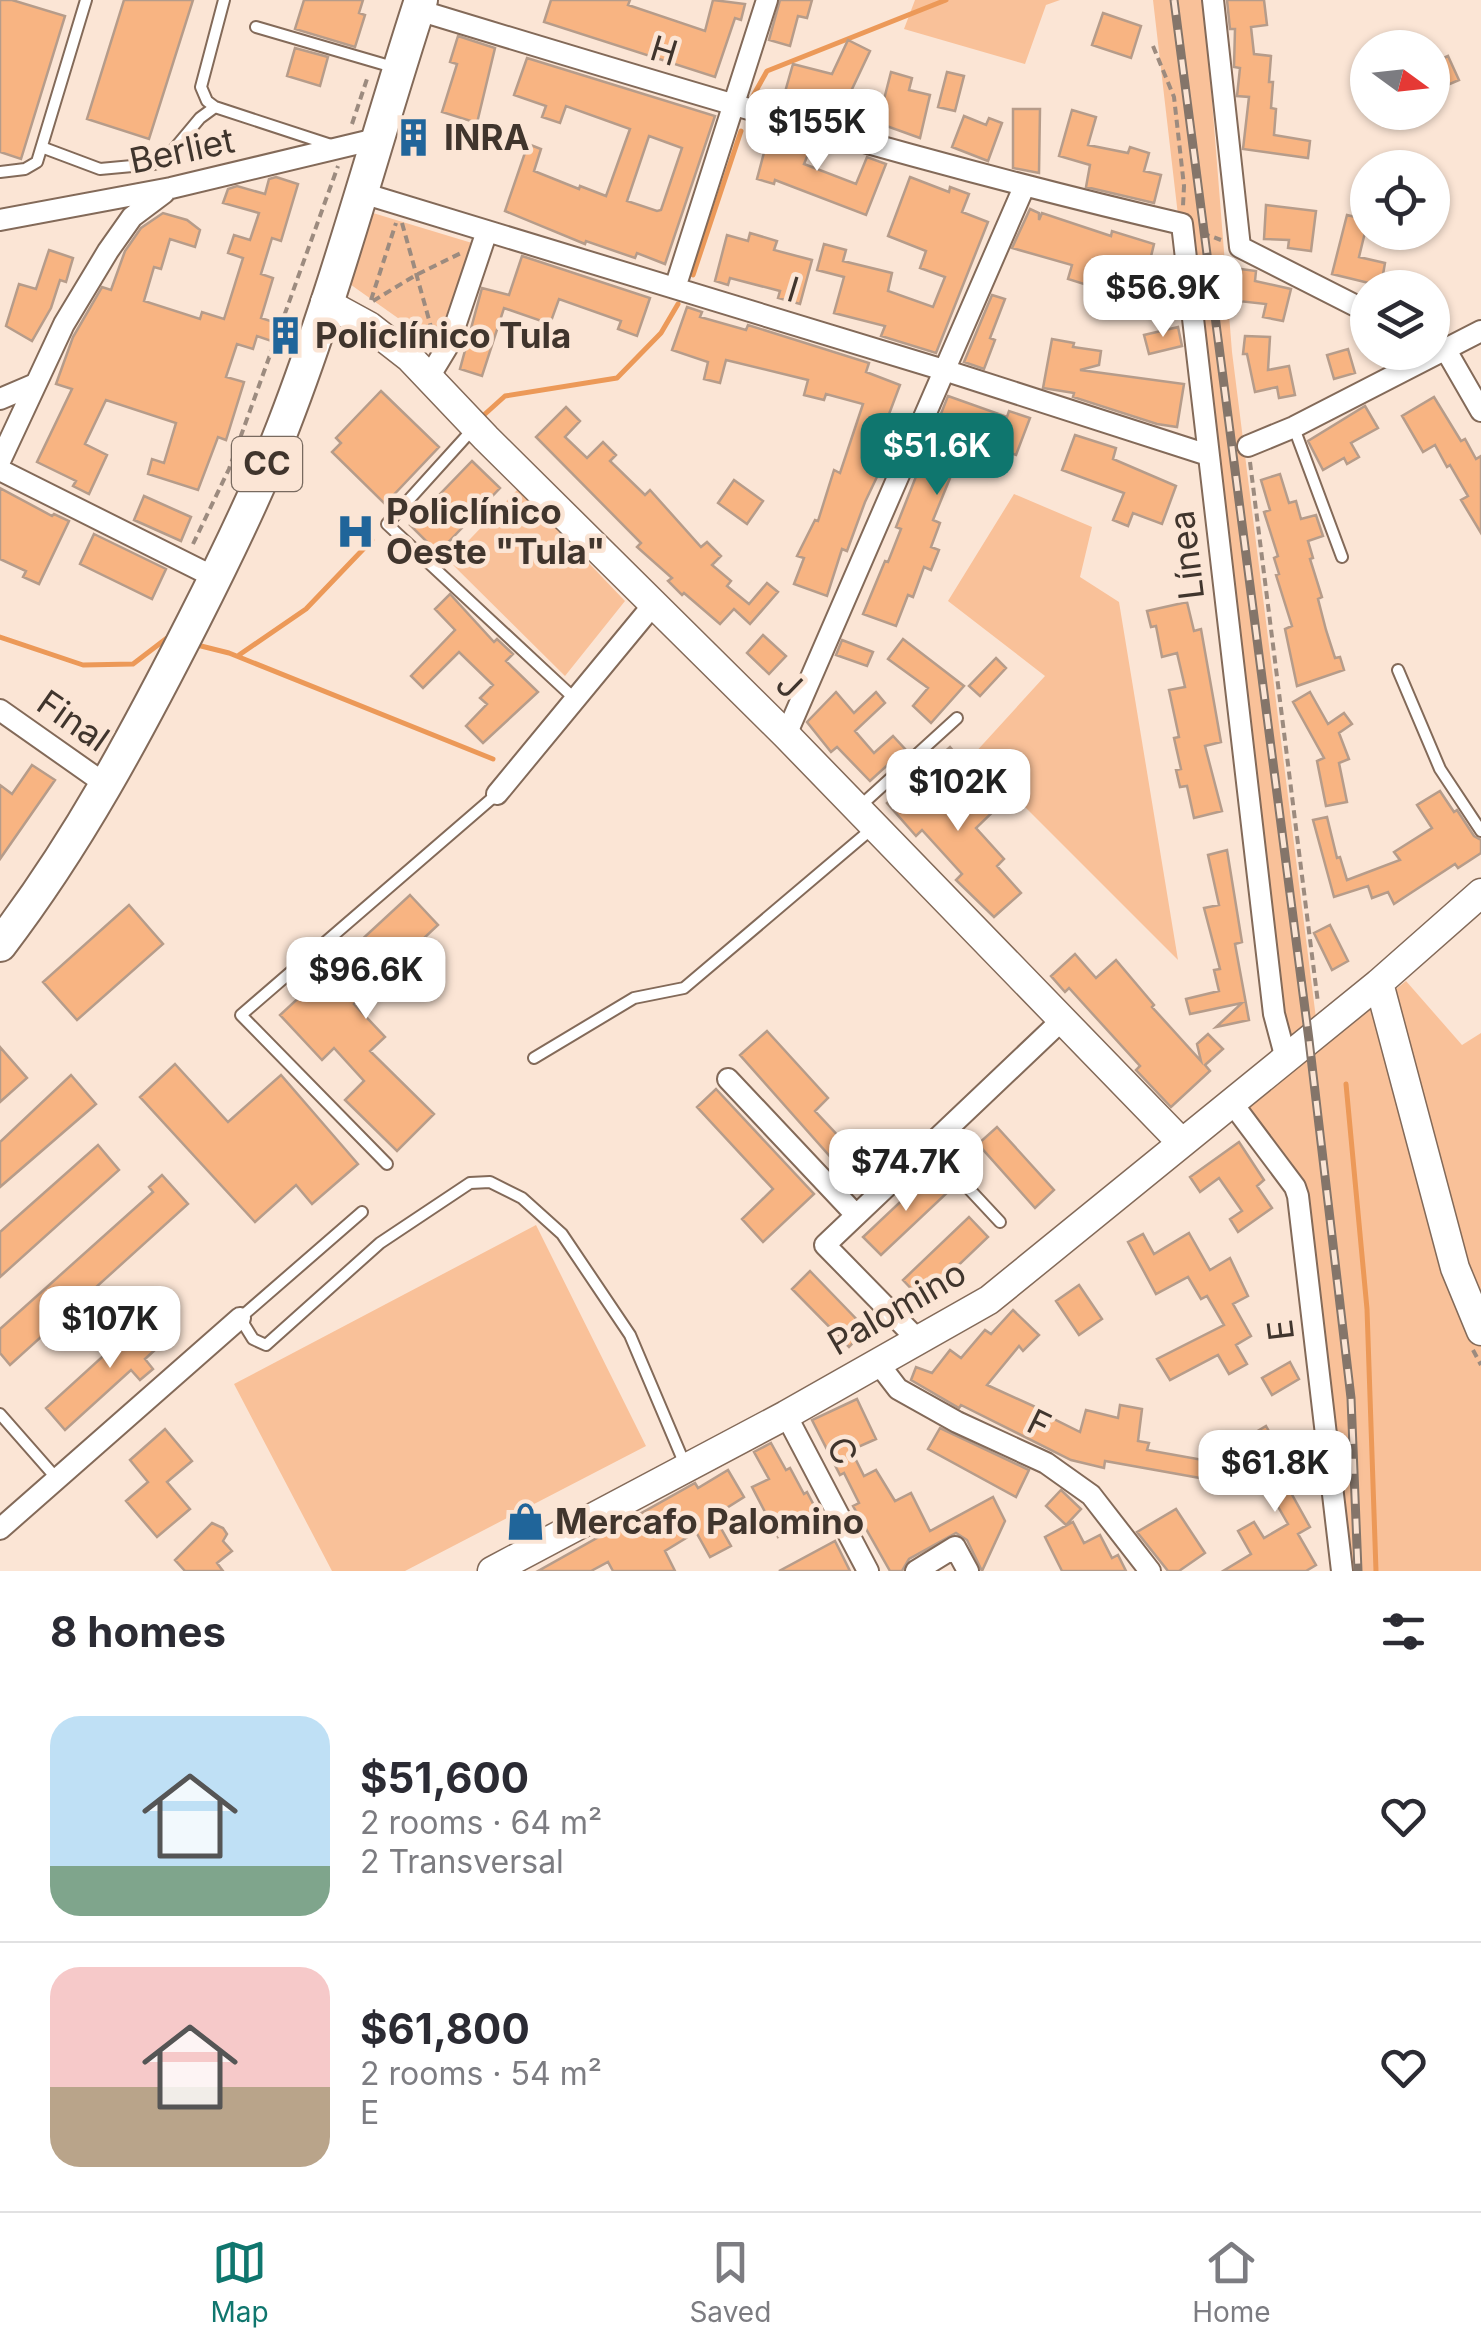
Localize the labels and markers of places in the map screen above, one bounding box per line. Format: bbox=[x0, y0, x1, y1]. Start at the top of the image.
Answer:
pin: $155K bbox=[747, 89, 887, 174]
place label: INRA bbox=[444, 116, 530, 158]
building icon: INRA bbox=[393, 117, 435, 159]
pin: $56.9K bbox=[1082, 255, 1244, 340]
place label: Policlínico Tula bbox=[315, 314, 571, 356]
building icon: Policlínico Tula bbox=[264, 315, 306, 357]
pin: $51.6K bbox=[856, 413, 1018, 498]
place label: Policlínico Oeste "Tula" bbox=[386, 490, 605, 572]
hospital icon: Policlínico Oeste "Tula" bbox=[335, 511, 377, 553]
pin: $102K bbox=[888, 749, 1028, 834]
pin: $96.6K bbox=[285, 937, 447, 1022]
pin: $74.7K bbox=[825, 1129, 987, 1214]
pin: $107K bbox=[40, 1286, 180, 1371]
pin: $61.8K bbox=[1194, 1430, 1356, 1515]
place label: Mercafo Palomino bbox=[555, 1500, 864, 1542]
shop icon: Mercafo Palomino bbox=[504, 1501, 546, 1543]

